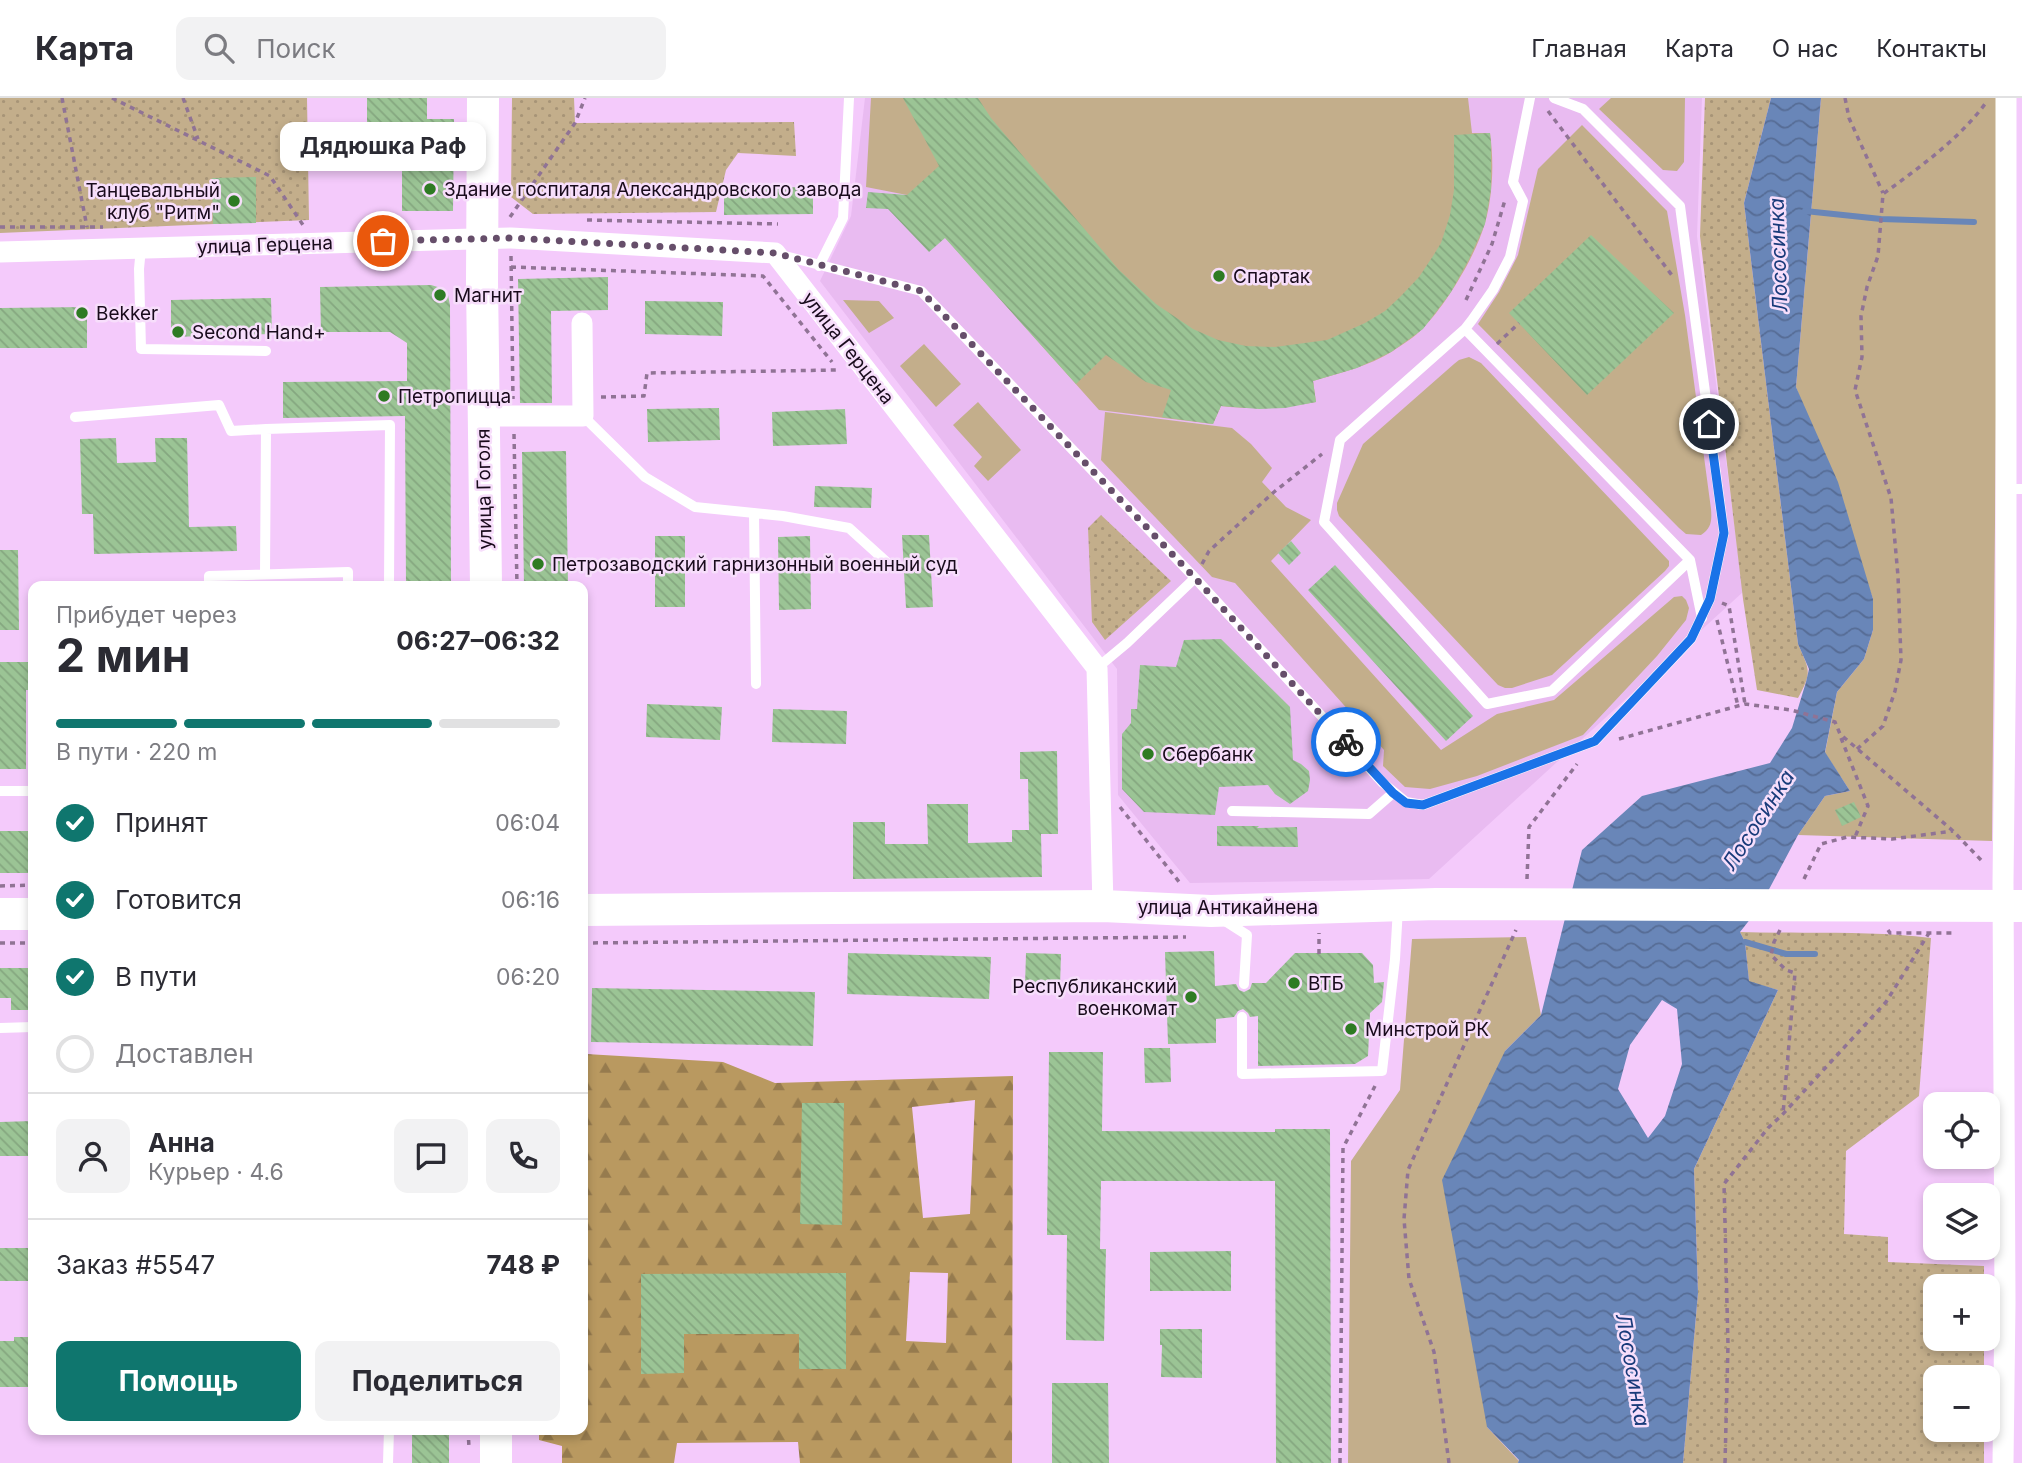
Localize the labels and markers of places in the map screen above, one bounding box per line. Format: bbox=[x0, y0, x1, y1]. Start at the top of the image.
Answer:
callout: Дядюшка Раф bbox=[280, 122, 486, 171]
place label: Здание госпиталя Александровского завода bbox=[444, 178, 861, 201]
place label: Танцевальный клуб "Ритм" bbox=[85, 179, 220, 224]
marker: Здание госпиталя Александровского завода bbox=[422, 181, 438, 197]
marker: Танцевальный клуб "Ритм" bbox=[226, 193, 242, 209]
pin bbox=[353, 211, 413, 271]
place label: Спартак bbox=[1233, 265, 1311, 288]
marker: Спартак bbox=[1211, 268, 1227, 284]
place label: Магнит bbox=[454, 284, 522, 307]
marker: Магнит bbox=[432, 287, 448, 303]
place label: Bekker bbox=[96, 302, 158, 325]
marker: Bekker bbox=[74, 305, 90, 321]
place label: Second Hand+ bbox=[192, 321, 326, 344]
marker: Second Hand+ bbox=[170, 324, 186, 340]
place label: Петропицца bbox=[398, 385, 511, 408]
marker: Петропицца bbox=[376, 388, 392, 404]
pin bbox=[1679, 394, 1739, 454]
place label: Петрозаводский гарнизонный военный суд bbox=[552, 553, 958, 576]
marker: Петрозаводский гарнизонный военный суд bbox=[530, 556, 546, 572]
place label: Сбербанк bbox=[1162, 743, 1254, 766]
marker: Сбербанк bbox=[1140, 746, 1156, 762]
place label: ВТБ bbox=[1308, 972, 1344, 995]
place label: Республиканский военкомат bbox=[1012, 975, 1177, 1020]
marker: ВТБ bbox=[1286, 975, 1302, 991]
marker: Республиканский военкомат bbox=[1183, 989, 1199, 1005]
place label: Минстрой РК bbox=[1365, 1018, 1489, 1041]
marker: Минстрой РК bbox=[1343, 1021, 1359, 1037]

